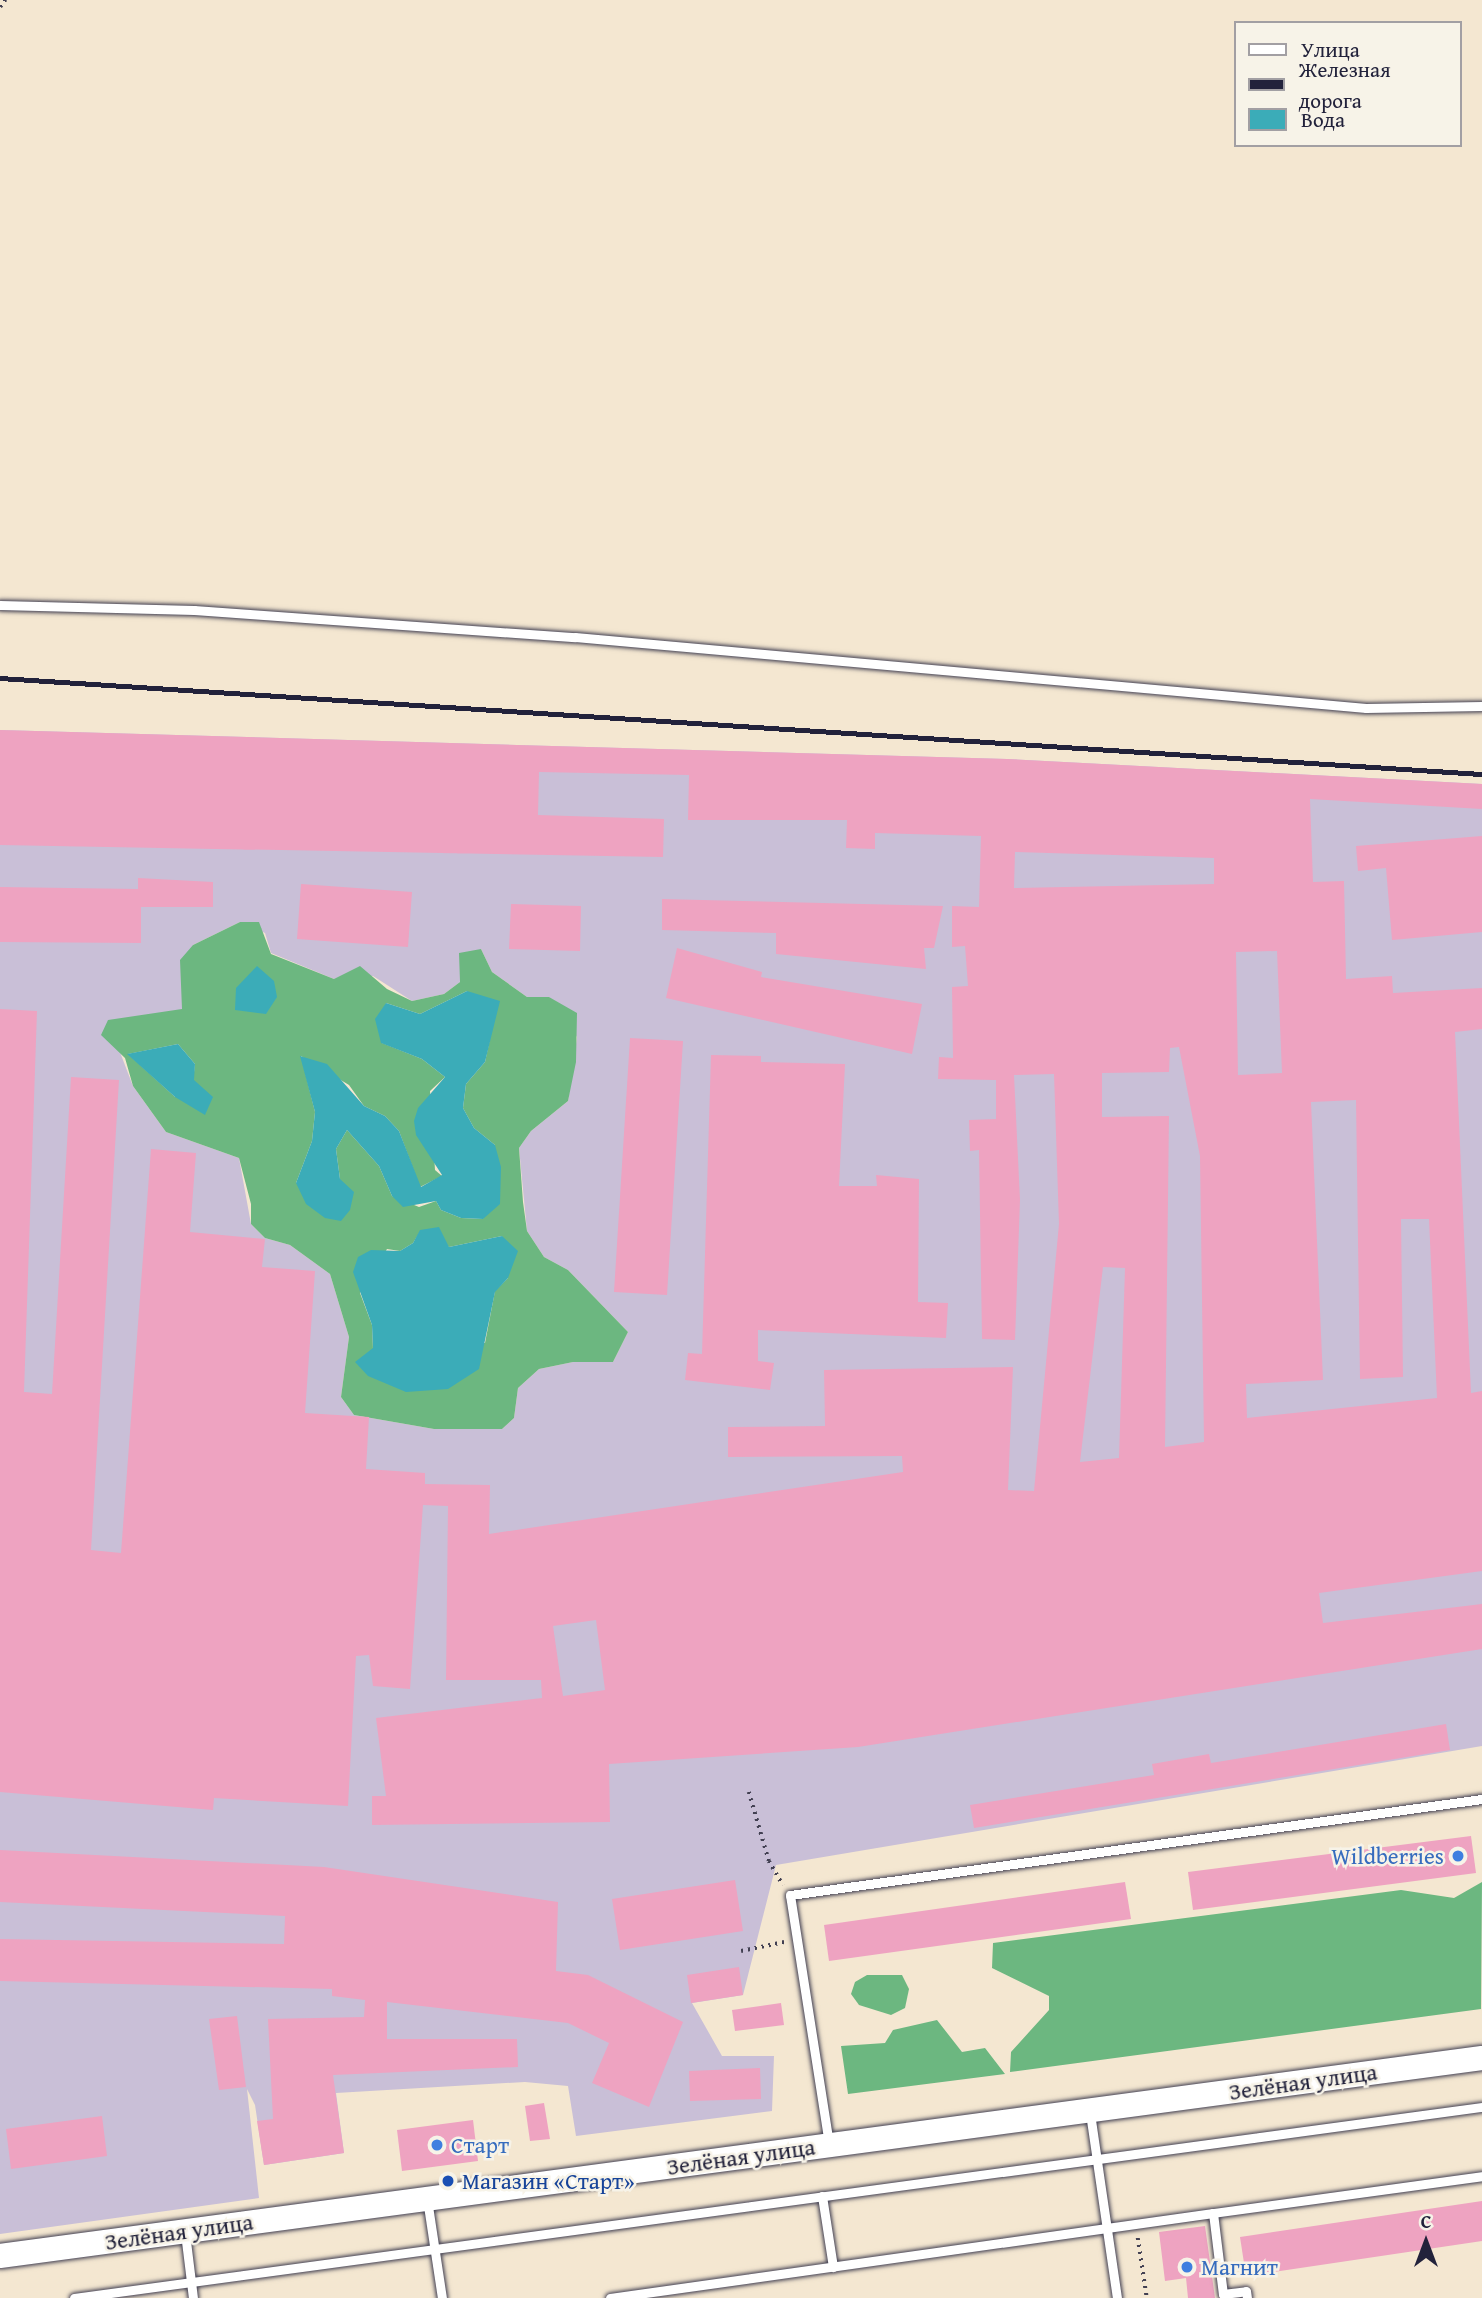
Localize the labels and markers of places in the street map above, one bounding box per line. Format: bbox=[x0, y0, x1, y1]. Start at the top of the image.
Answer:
place label: Wildberries bbox=[1331, 1842, 1444, 1870]
marker: Wildberries bbox=[1450, 1848, 1466, 1864]
place label: Старт bbox=[451, 2131, 509, 2159]
marker: Старт bbox=[429, 2137, 445, 2153]
place label: Магазин «Старт» bbox=[462, 2167, 635, 2195]
marker: Магазин «Старт» bbox=[440, 2173, 456, 2189]
place label: Магнит bbox=[1201, 2253, 1278, 2281]
marker: Магнит bbox=[1179, 2259, 1195, 2275]

